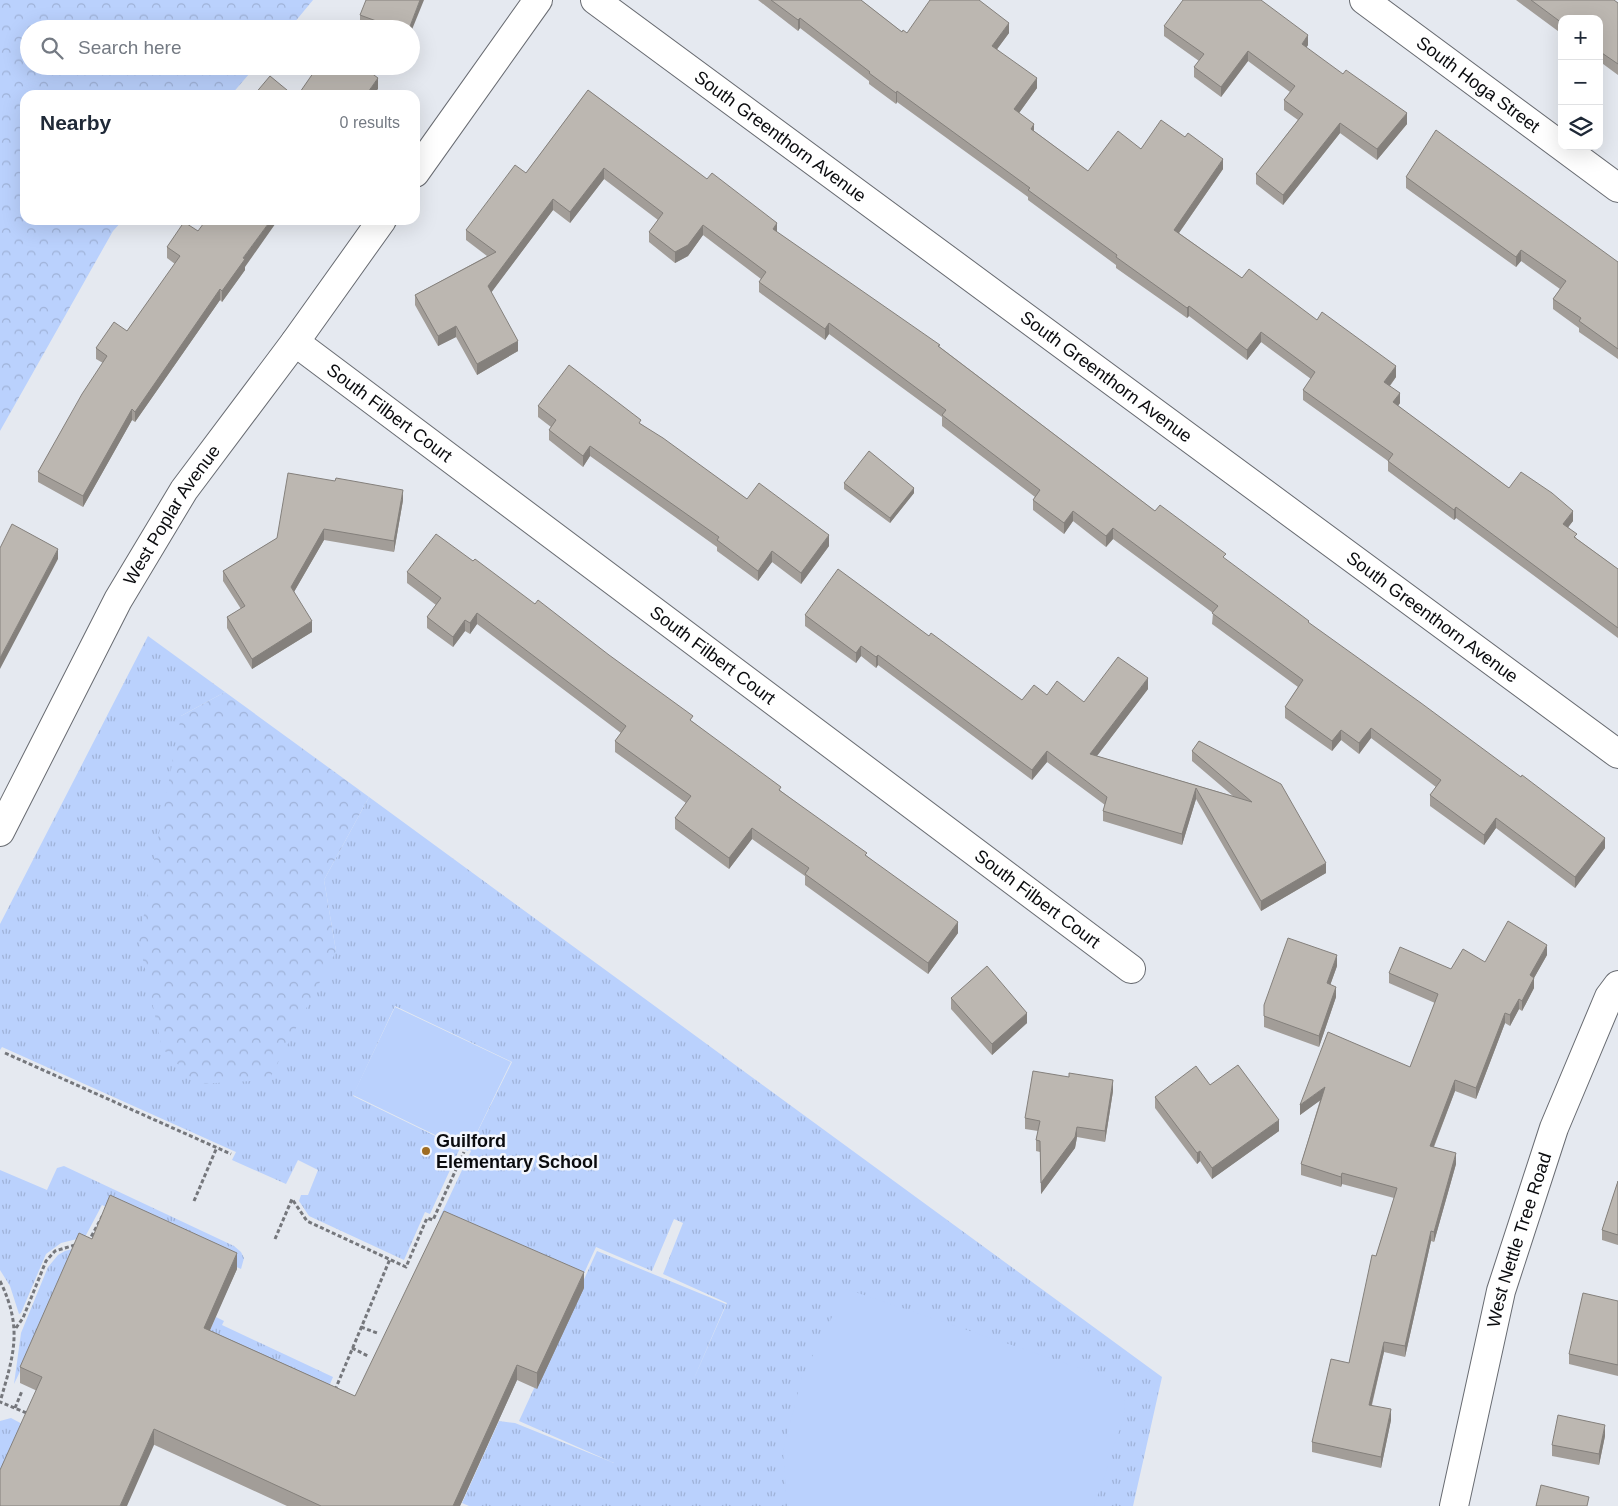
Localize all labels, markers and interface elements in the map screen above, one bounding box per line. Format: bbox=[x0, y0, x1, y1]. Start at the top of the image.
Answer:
map controls bbox=[1558, 15, 1603, 150]
button: + bbox=[1558, 15, 1603, 60]
search box bbox=[20, 20, 420, 75]
street label: South Hoga Street bbox=[1413, 32, 1544, 137]
icon: search bbox=[38, 34, 66, 62]
text: Search here bbox=[78, 37, 182, 58]
button: − bbox=[1558, 60, 1603, 105]
street label: South Greenthorn Avenue bbox=[691, 67, 870, 206]
button: layers bbox=[1558, 105, 1603, 150]
text: Nearby bbox=[40, 111, 111, 134]
text: 0 results bbox=[340, 114, 400, 131]
street label: South Greenthorn Avenue bbox=[1017, 307, 1196, 446]
street label: South Filbert Court bbox=[323, 359, 456, 466]
street label: West Poplar Avenue bbox=[119, 441, 224, 588]
street label: South Greenthorn Avenue bbox=[1343, 547, 1522, 687]
street label: South Filbert Court bbox=[646, 602, 779, 709]
street label: South Filbert Court bbox=[971, 845, 1104, 952]
place label: Guilford Elementary School bbox=[436, 1131, 598, 1172]
marker: Guilford Elementary School bbox=[420, 1145, 432, 1157]
street label: West Nettle Tree Road bbox=[1483, 1150, 1555, 1329]

